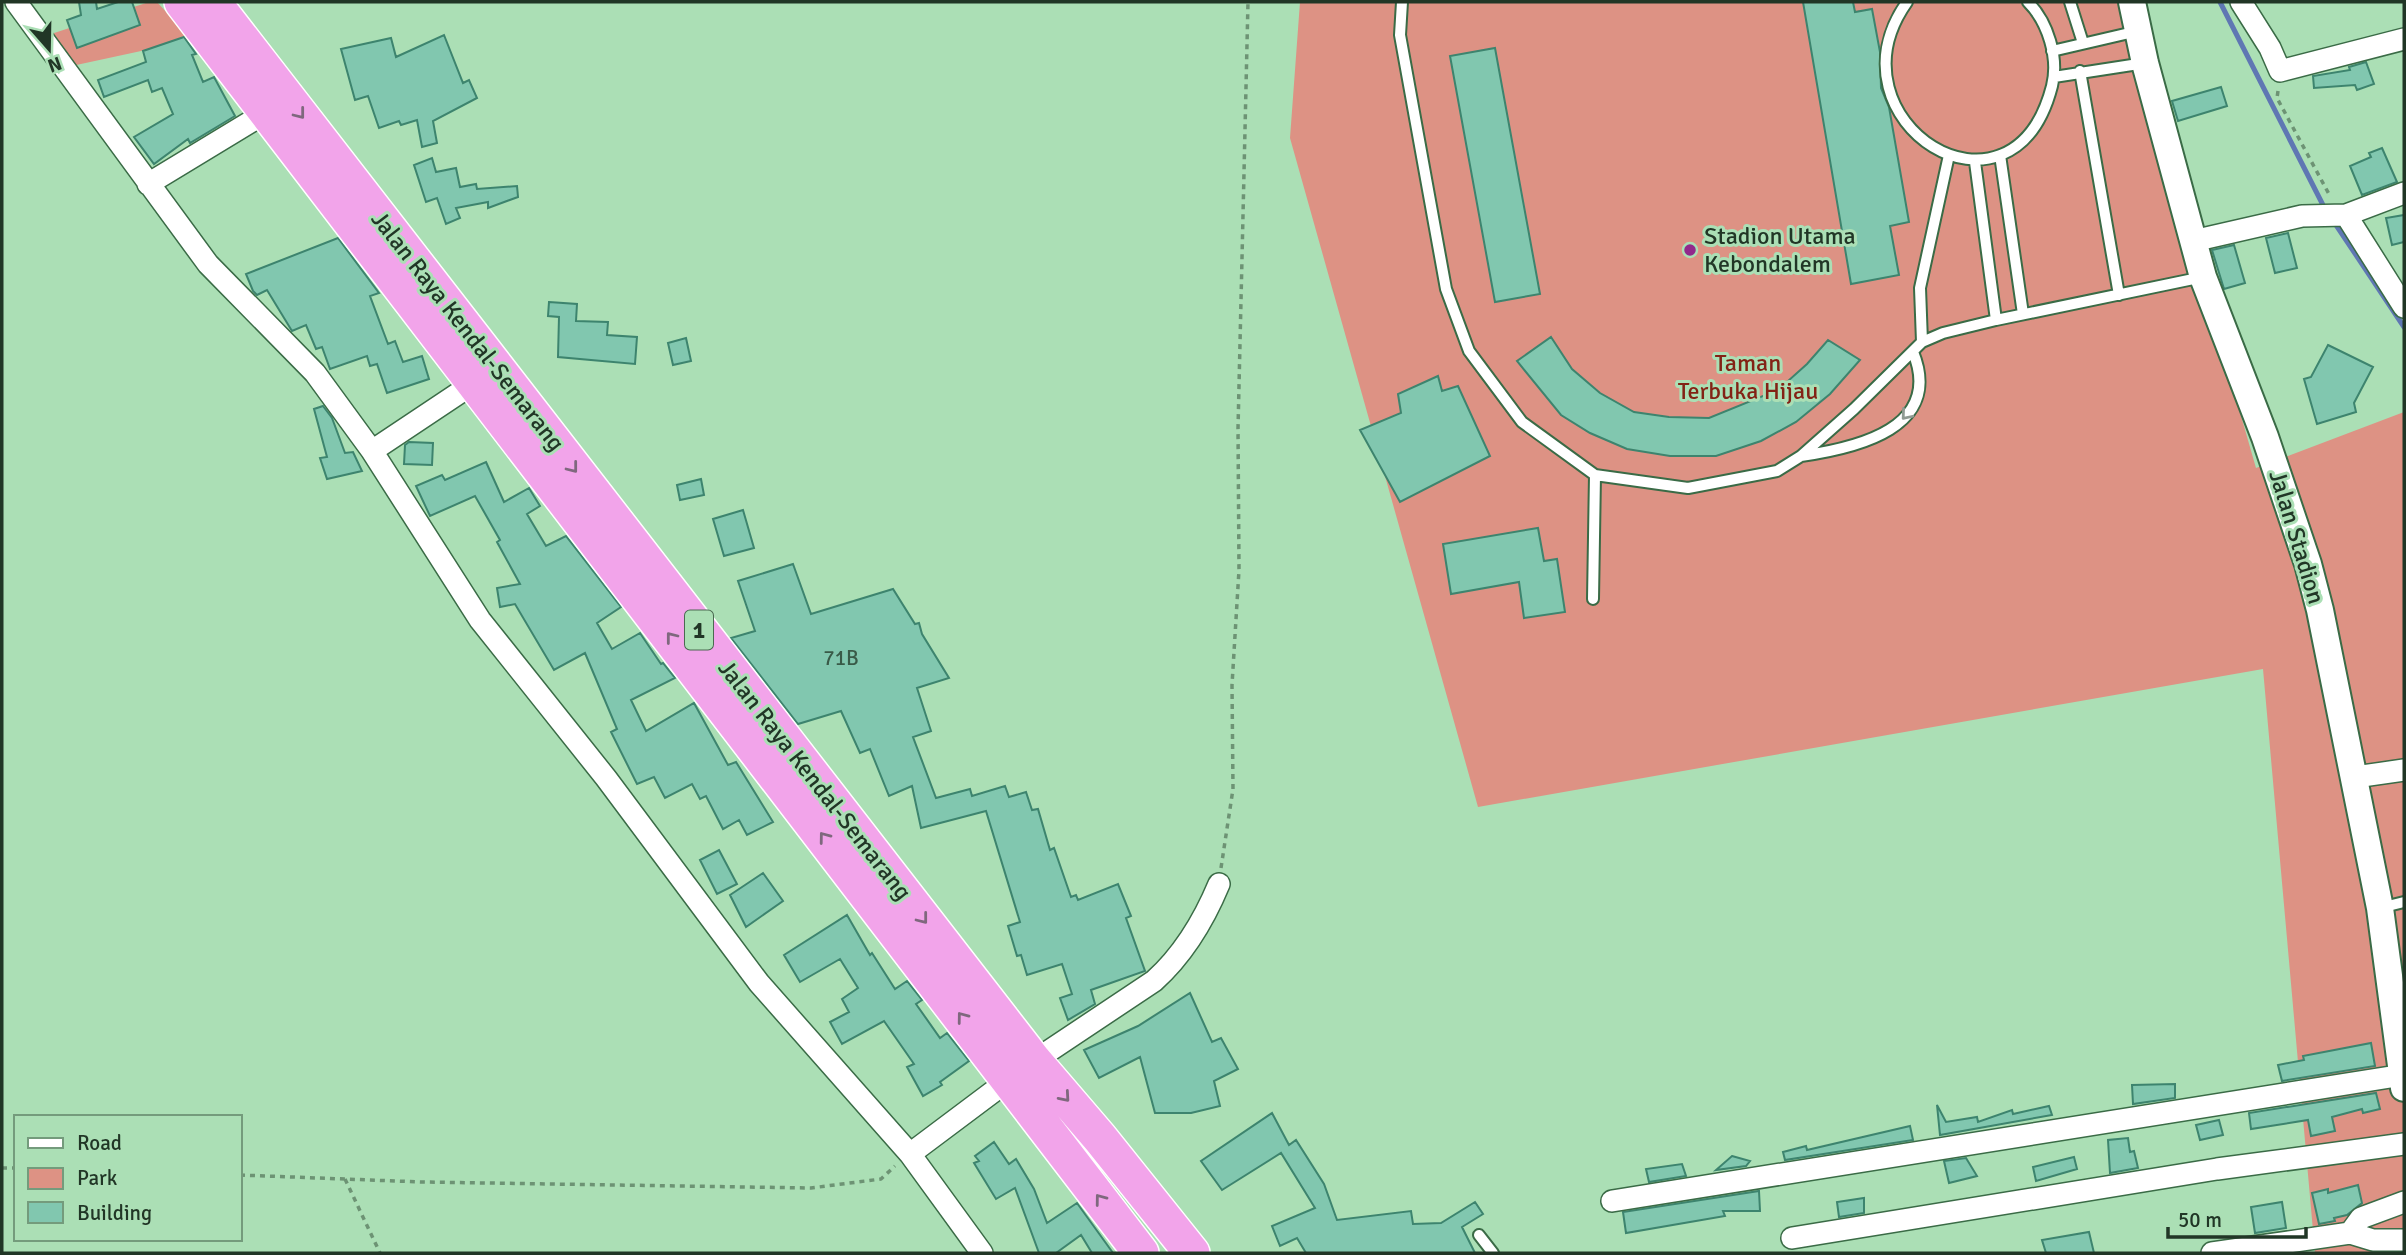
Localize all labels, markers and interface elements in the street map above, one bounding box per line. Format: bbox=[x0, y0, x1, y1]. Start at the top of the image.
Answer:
north arrow bbox=[14, 14, 84, 84]
text: N bbox=[44, 50, 65, 78]
one-way arrow bbox=[291, 106, 304, 118]
street label: Jalan Raya Kendal-Semarang bbox=[365, 205, 571, 457]
place label: Stadion Utama Kebondalem bbox=[1704, 221, 1856, 279]
marker: Stadion Utama Kebondalem bbox=[1682, 242, 1698, 258]
park label: Taman Terbuka Hijau bbox=[1678, 348, 1818, 406]
one-way arrow bbox=[1902, 407, 1914, 420]
one-way arrow bbox=[565, 461, 578, 473]
street label: Jalan Stadion bbox=[2262, 466, 2332, 608]
road number: 1 bbox=[685, 610, 713, 650]
one-way arrow bbox=[666, 632, 679, 644]
house number: 71B bbox=[823, 645, 859, 671]
street label: Jalan Raya Kendal-Semarang bbox=[712, 654, 918, 906]
one-way arrow bbox=[819, 832, 832, 844]
one-way arrow bbox=[915, 911, 928, 924]
one-way arrow bbox=[958, 1013, 971, 1025]
one-way arrow bbox=[1057, 1089, 1069, 1102]
legend bbox=[14, 1115, 242, 1241]
text: Road bbox=[77, 1130, 122, 1156]
text: Park bbox=[77, 1165, 118, 1191]
one-way arrow bbox=[1095, 1194, 1108, 1206]
scale bar bbox=[2168, 1196, 2306, 1240]
text: Building bbox=[77, 1200, 152, 1226]
text: 50 m bbox=[2178, 1207, 2222, 1233]

